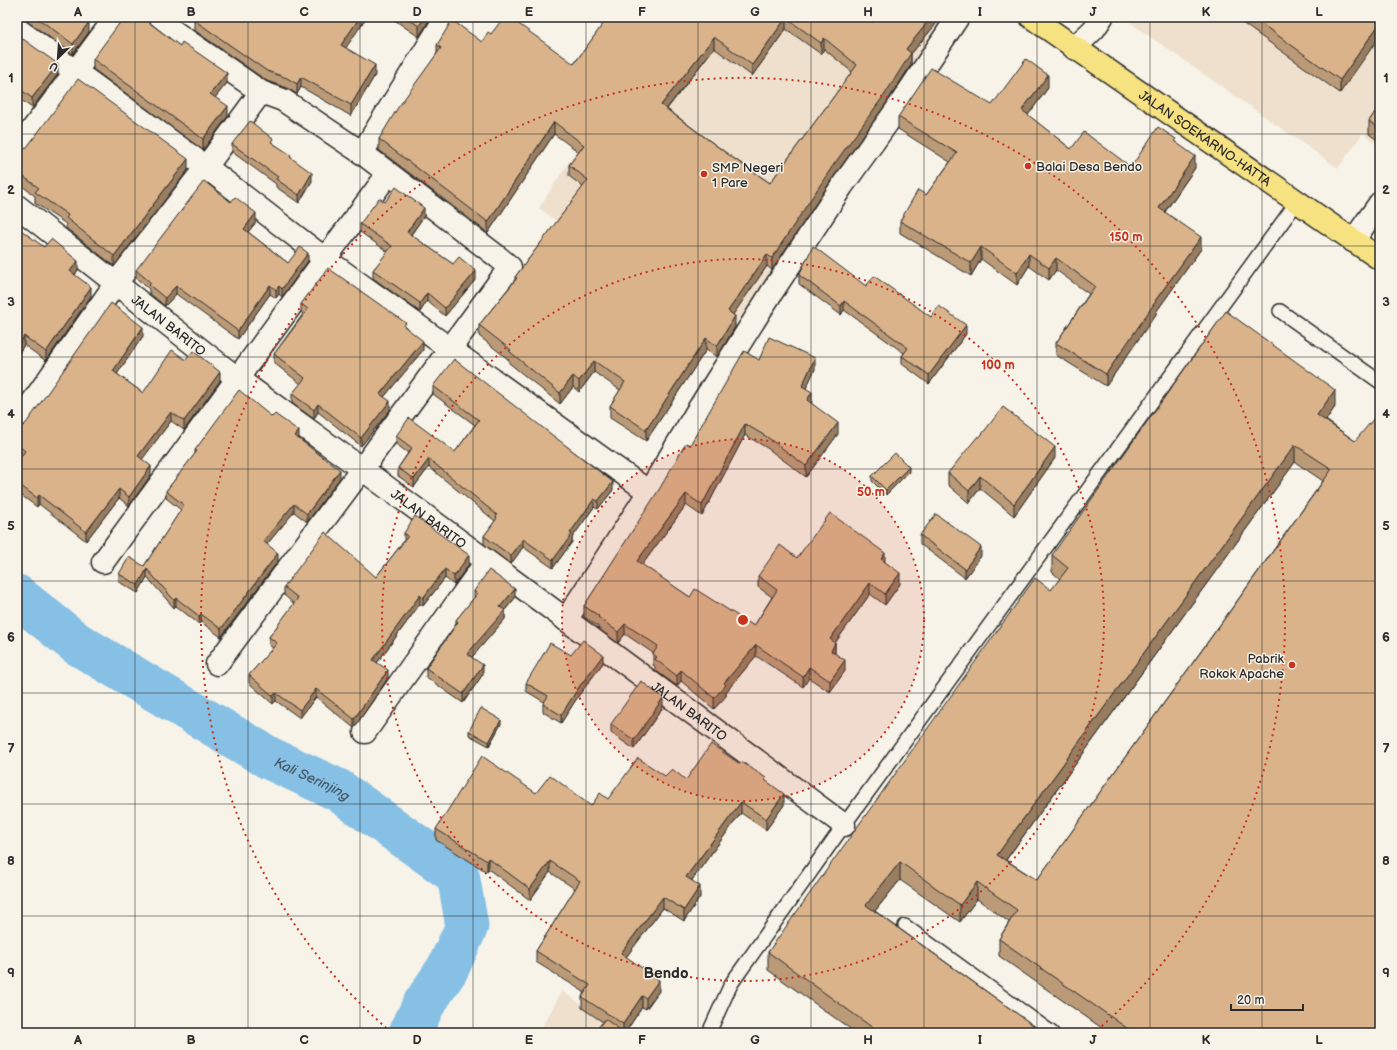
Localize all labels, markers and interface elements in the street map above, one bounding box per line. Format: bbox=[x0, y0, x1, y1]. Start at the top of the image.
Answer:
text: A bbox=[73, 4, 82, 20]
text: B bbox=[186, 4, 196, 20]
text: C bbox=[299, 4, 309, 20]
text: D bbox=[412, 4, 422, 20]
text: E bbox=[525, 4, 534, 20]
text: F bbox=[638, 4, 646, 20]
text: G bbox=[750, 4, 760, 20]
text: H bbox=[863, 4, 873, 20]
text: I bbox=[978, 4, 982, 20]
text: J bbox=[1089, 4, 1097, 20]
text: K bbox=[1202, 4, 1211, 20]
text: L bbox=[1315, 4, 1323, 20]
north arrow bbox=[38, 38, 78, 78]
text: U bbox=[48, 59, 60, 74]
text: 1 bbox=[8, 70, 14, 86]
text: 1 bbox=[1383, 70, 1389, 86]
street label: JALAN SOEKARNO-HATTA bbox=[1135, 87, 1274, 190]
place label: Balai Desa Bendo bbox=[1036, 159, 1142, 175]
place label: SMP Negeri 1 Pare bbox=[712, 160, 783, 191]
marker: Balai Desa Bendo bbox=[1023, 161, 1033, 171]
marker: SMP Negeri 1 Pare bbox=[699, 169, 709, 179]
text: 2 bbox=[7, 182, 15, 198]
text: 2 bbox=[1382, 182, 1390, 198]
text: 150 m bbox=[1110, 230, 1142, 245]
street label: JALAN BARITO bbox=[128, 292, 209, 360]
text: 3 bbox=[7, 294, 15, 310]
text: 3 bbox=[1382, 294, 1390, 310]
text: 100 m bbox=[981, 358, 1015, 373]
text: 4 bbox=[7, 406, 15, 422]
text: 4 bbox=[1382, 406, 1390, 422]
text: 50 m bbox=[857, 485, 885, 500]
street label: JALAN BARITO bbox=[387, 486, 469, 552]
text: 5 bbox=[7, 518, 15, 534]
text: 5 bbox=[1382, 518, 1390, 534]
centre of rings bbox=[736, 613, 750, 627]
text: 6 bbox=[7, 629, 15, 645]
text: 6 bbox=[1382, 629, 1390, 645]
place label: Pabrik Rokok Apache bbox=[1199, 651, 1285, 682]
marker: Pabrik Rokok Apache bbox=[1287, 660, 1297, 670]
street label: JALAN BARITO bbox=[648, 679, 730, 745]
text: 7 bbox=[7, 741, 15, 757]
text: 7 bbox=[1382, 741, 1390, 757]
water label: Kali Serinjing bbox=[271, 754, 353, 805]
text: 8 bbox=[7, 853, 15, 869]
text: 8 bbox=[1382, 853, 1390, 869]
district label: Bendo bbox=[644, 964, 689, 983]
text: 9 bbox=[7, 965, 15, 981]
text: 9 bbox=[1382, 965, 1390, 981]
scale bar bbox=[1231, 986, 1303, 1012]
text: 20 m bbox=[1237, 993, 1264, 1008]
text: A bbox=[73, 1032, 82, 1048]
text: B bbox=[186, 1032, 196, 1048]
text: C bbox=[299, 1032, 309, 1048]
text: D bbox=[412, 1032, 422, 1048]
text: E bbox=[525, 1032, 534, 1048]
text: F bbox=[638, 1032, 646, 1048]
text: G bbox=[750, 1032, 760, 1048]
text: H bbox=[863, 1032, 873, 1048]
text: I bbox=[978, 1032, 982, 1048]
text: J bbox=[1089, 1032, 1097, 1048]
text: K bbox=[1202, 1032, 1211, 1048]
text: L bbox=[1315, 1032, 1323, 1048]

